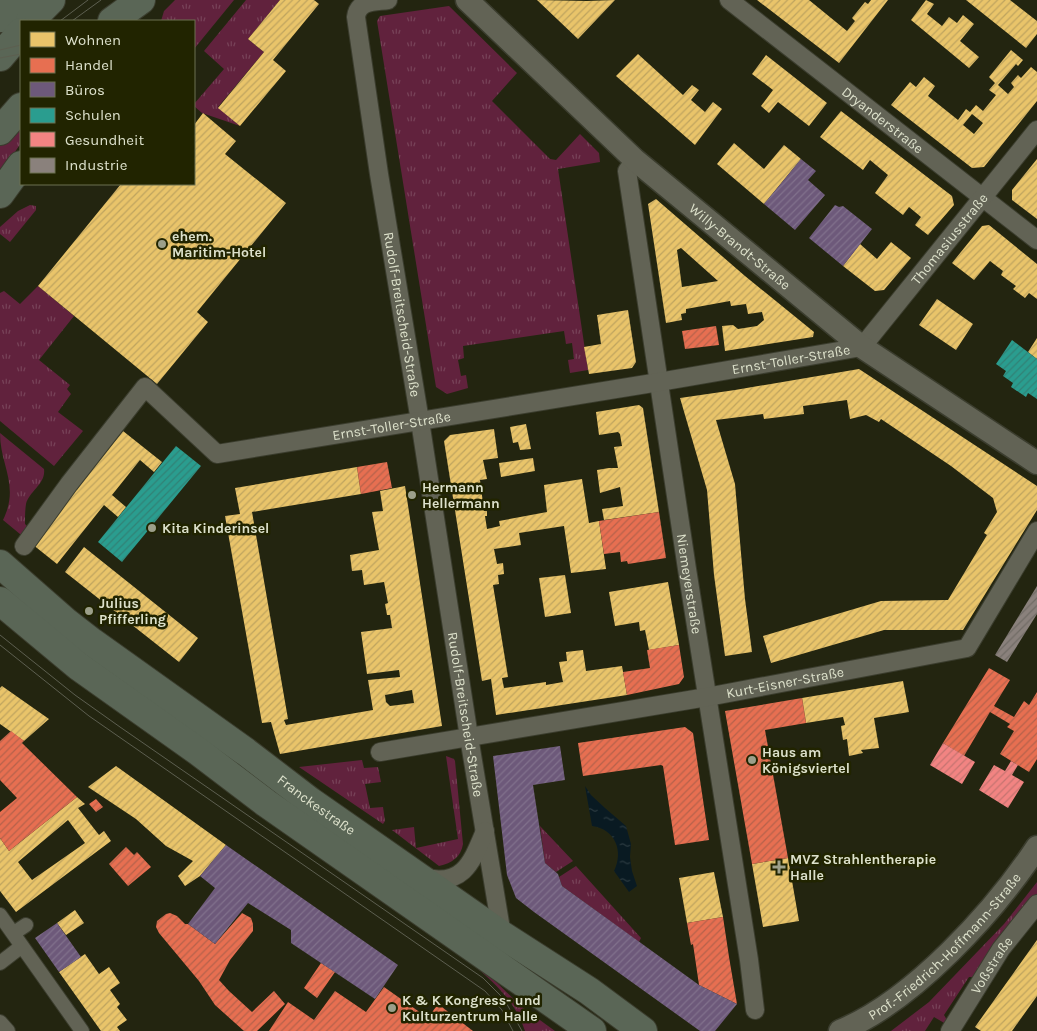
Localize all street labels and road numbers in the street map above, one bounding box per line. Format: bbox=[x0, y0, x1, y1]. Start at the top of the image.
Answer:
street label: Dryanderstraße bbox=[839, 83, 927, 157]
street label: Thomasiusstraße bbox=[907, 190, 991, 288]
street label: Willy-Brandt-Straße bbox=[686, 200, 794, 293]
street label: Rudolf-Breitscheid-Straße bbox=[380, 231, 424, 398]
street label: Ernst-Toller-Straße bbox=[731, 341, 851, 378]
street label: Ernst-Toller-Straße bbox=[331, 408, 452, 444]
street label: Niemeyerstraße bbox=[673, 532, 706, 635]
street label: Rudolf-Breitscheid-Straße bbox=[444, 631, 487, 798]
street label: Kurt-Eisner-Straße bbox=[725, 663, 845, 702]
street label: Franckestraße bbox=[274, 771, 359, 839]
street label: Prof.-Friedrich-Hoffmann-Straße bbox=[865, 869, 1024, 1023]
street label: Voßstraße bbox=[967, 933, 1016, 997]

